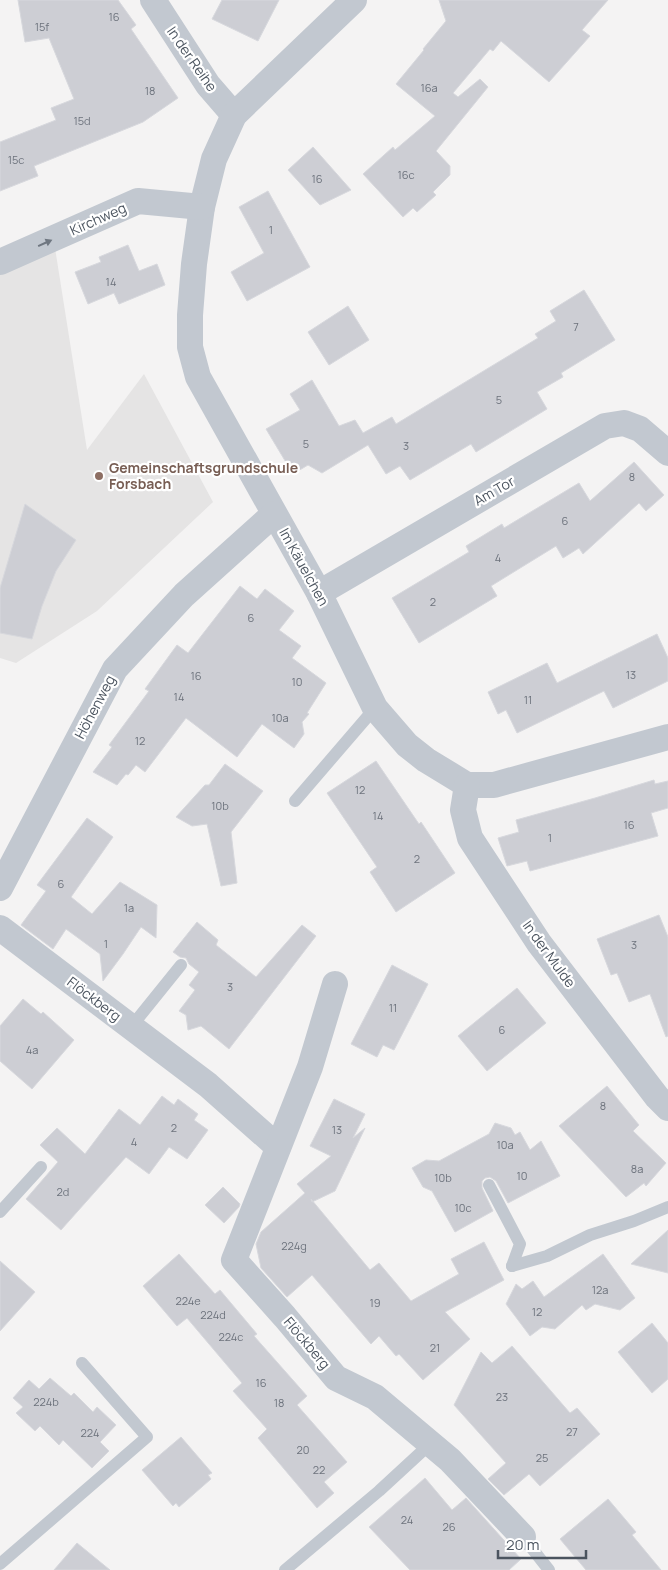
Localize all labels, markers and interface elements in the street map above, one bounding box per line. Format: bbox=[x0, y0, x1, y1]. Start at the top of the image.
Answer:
house number: 16 bbox=[108, 9, 120, 24]
house number: 15f bbox=[35, 19, 49, 34]
street label: In der Reihe bbox=[163, 22, 222, 95]
house number: 16a bbox=[420, 80, 438, 95]
house number: 18 bbox=[145, 83, 155, 98]
house number: 15d bbox=[73, 113, 91, 128]
house number: 15c bbox=[8, 152, 24, 167]
house number: 16c bbox=[397, 167, 415, 182]
house number: 16 bbox=[311, 171, 323, 186]
street label: Kirchweg bbox=[67, 198, 129, 239]
house number: 1 bbox=[269, 222, 273, 237]
one-way arrow bbox=[38, 238, 52, 246]
house number: 14 bbox=[106, 274, 116, 289]
house number: 7 bbox=[573, 319, 579, 334]
house number: 5 bbox=[496, 392, 502, 407]
house number: 5 bbox=[303, 436, 309, 451]
house number: 3 bbox=[403, 438, 409, 453]
place label: Gemeinschaftsgrundschule Forsbach bbox=[109, 458, 298, 493]
house number: 8 bbox=[629, 469, 635, 484]
marker: Gemeinschaftsgrundschule Forsbach bbox=[93, 470, 105, 482]
street label: Am Tor bbox=[470, 471, 518, 510]
house number: 6 bbox=[562, 513, 569, 528]
street label: Im Käuelchen bbox=[275, 524, 334, 609]
house number: 4 bbox=[495, 550, 501, 565]
house number: 2 bbox=[430, 594, 436, 609]
house number: 6 bbox=[248, 610, 255, 625]
house number: 13 bbox=[626, 667, 636, 682]
house number: 16 bbox=[190, 668, 202, 683]
street label: Höhenweg bbox=[70, 672, 119, 742]
house number: 10 bbox=[291, 674, 303, 689]
house number: 14 bbox=[174, 689, 184, 704]
house number: 11 bbox=[524, 692, 532, 707]
house number: 10a bbox=[271, 710, 289, 725]
house number: 12 bbox=[135, 733, 145, 748]
house number: 12 bbox=[355, 782, 365, 797]
house number: 10b bbox=[211, 798, 229, 813]
house number: 14 bbox=[373, 808, 383, 823]
house number: 16 bbox=[623, 817, 635, 832]
house number: 1 bbox=[548, 830, 552, 845]
house number: 2 bbox=[414, 851, 420, 866]
house number: 6 bbox=[58, 876, 65, 891]
house number: 1a bbox=[124, 900, 134, 915]
street label: In der Mulde bbox=[519, 916, 580, 991]
house number: 1 bbox=[104, 936, 108, 951]
house number: 3 bbox=[631, 937, 637, 952]
street label: Flöckberg bbox=[63, 972, 125, 1025]
house number: 3 bbox=[227, 979, 233, 994]
house number: 11 bbox=[389, 1000, 397, 1015]
house number: 6 bbox=[499, 1022, 506, 1037]
house number: 4a bbox=[26, 1042, 38, 1057]
house number: 8 bbox=[600, 1098, 606, 1113]
house number: 2 bbox=[171, 1120, 177, 1135]
house number: 13 bbox=[332, 1122, 342, 1137]
house number: 4 bbox=[131, 1134, 137, 1149]
house number: 10a bbox=[496, 1137, 514, 1152]
house number: 8a bbox=[631, 1161, 643, 1176]
house number: 10 bbox=[516, 1168, 528, 1183]
house number: 10b bbox=[434, 1170, 452, 1185]
house number: 2d bbox=[57, 1184, 69, 1199]
house number: 10c bbox=[454, 1200, 472, 1215]
house number: 224g bbox=[281, 1238, 307, 1253]
house number: 12a bbox=[592, 1282, 608, 1297]
house number: 224e bbox=[175, 1293, 201, 1308]
house number: 19 bbox=[369, 1295, 381, 1310]
house number: 12 bbox=[532, 1304, 542, 1319]
house number: 224d bbox=[200, 1307, 226, 1322]
street label: Flöckberg bbox=[280, 1313, 335, 1373]
house number: 224c bbox=[219, 1329, 243, 1344]
house number: 21 bbox=[430, 1340, 440, 1355]
house number: 16 bbox=[255, 1375, 267, 1390]
house number: 23 bbox=[496, 1389, 508, 1404]
house number: 224b bbox=[33, 1394, 59, 1409]
house number: 18 bbox=[274, 1395, 284, 1410]
house number: 27 bbox=[566, 1424, 578, 1439]
house number: 224 bbox=[81, 1425, 99, 1440]
house number: 20 bbox=[297, 1442, 309, 1457]
house number: 25 bbox=[536, 1450, 548, 1465]
house number: 22 bbox=[313, 1462, 325, 1477]
house number: 24 bbox=[401, 1512, 413, 1527]
house number: 26 bbox=[442, 1519, 456, 1534]
scale bar bbox=[498, 1528, 586, 1560]
text: 20 m bbox=[506, 1534, 539, 1555]

